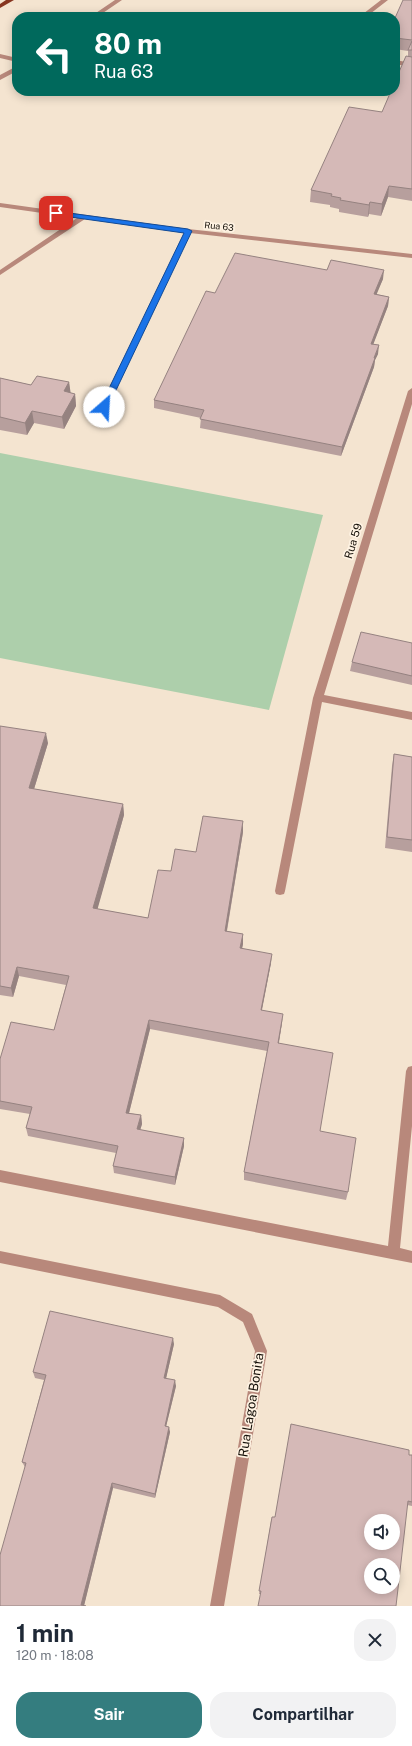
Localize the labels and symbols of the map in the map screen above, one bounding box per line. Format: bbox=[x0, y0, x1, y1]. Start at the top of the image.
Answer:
pin bbox=[39, 196, 73, 230]
street label: Rua 63 bbox=[204, 219, 235, 233]
position arrow bbox=[83, 386, 125, 428]
street label: Rua 59 bbox=[342, 522, 364, 560]
street label: Rua Lagoa Bonita bbox=[235, 1352, 267, 1458]

